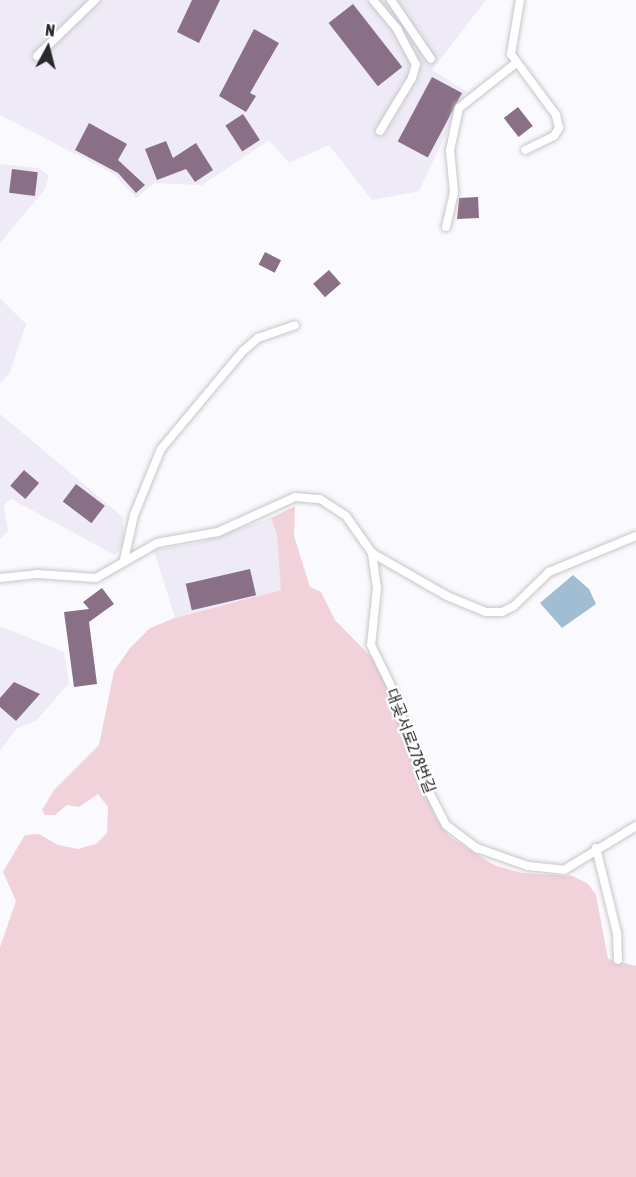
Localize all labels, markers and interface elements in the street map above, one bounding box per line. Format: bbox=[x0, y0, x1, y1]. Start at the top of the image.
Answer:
north arrow bbox=[18, 18, 78, 78]
text: N bbox=[44, 21, 56, 40]
street label: 대곶서로278번길 bbox=[382, 686, 440, 796]

